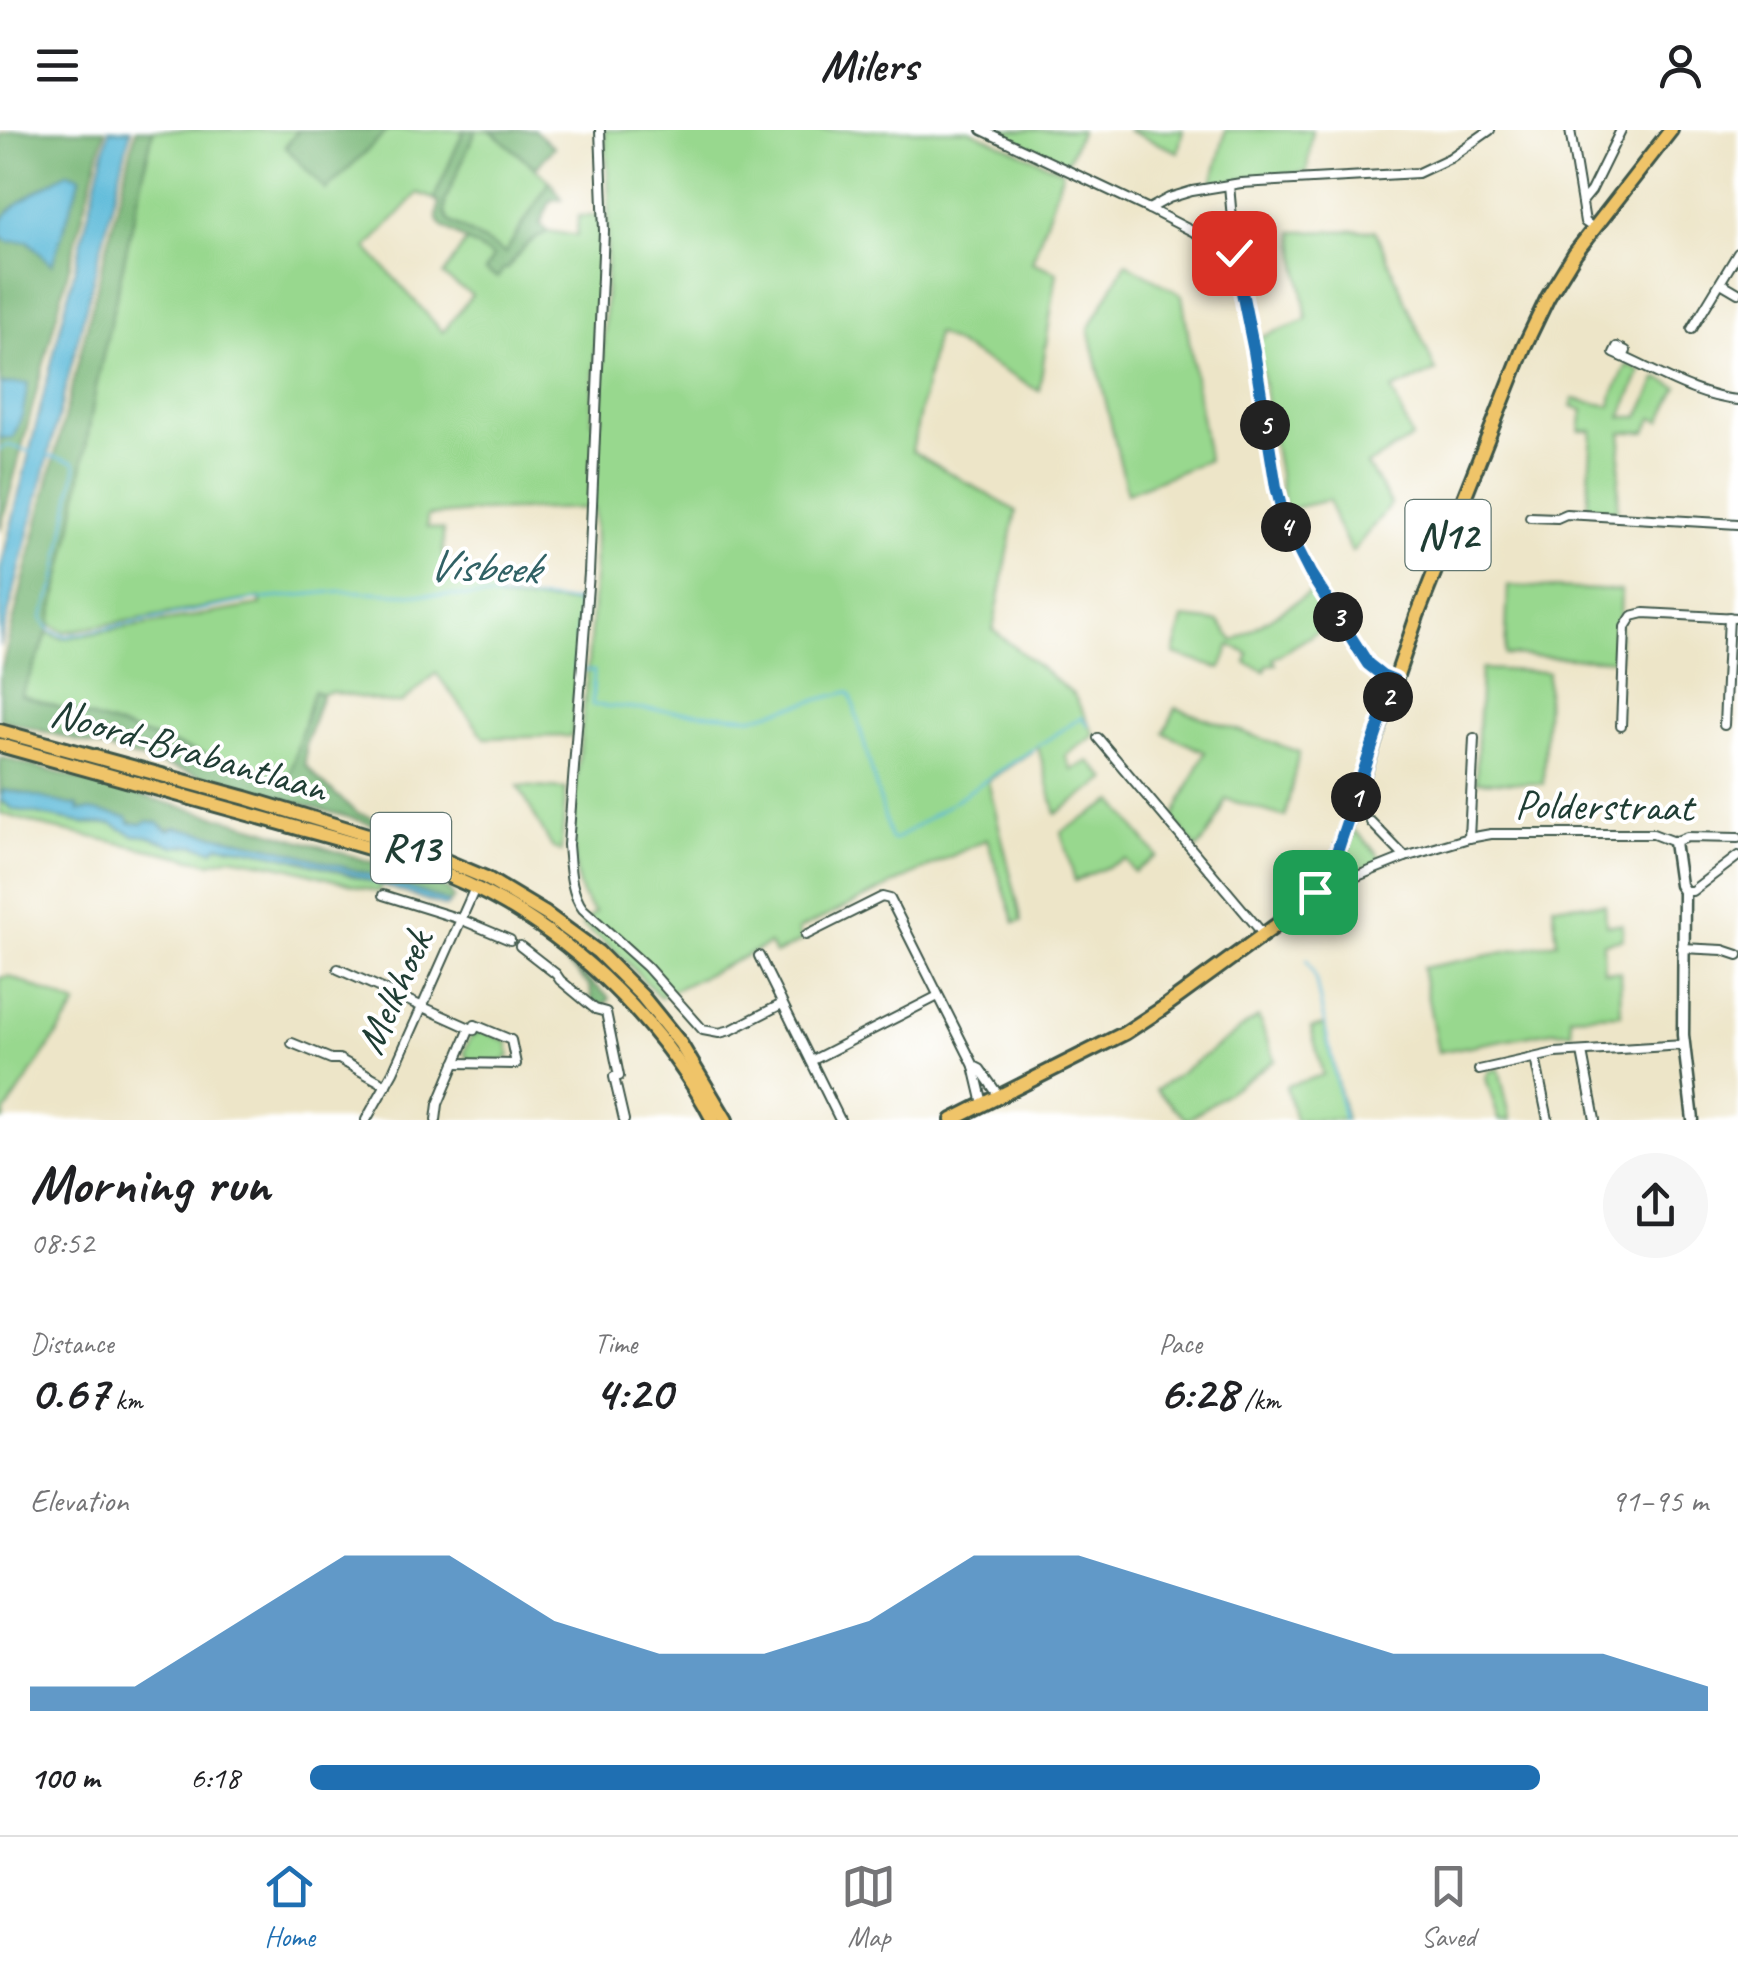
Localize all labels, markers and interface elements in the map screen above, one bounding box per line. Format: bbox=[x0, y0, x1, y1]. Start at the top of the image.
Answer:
text: Milers bbox=[820, 37, 918, 94]
icon: menu bbox=[30, 38, 85, 93]
icon: person bbox=[1653, 38, 1708, 93]
pin bbox=[1192, 211, 1277, 296]
icon: check bbox=[1207, 226, 1262, 281]
pin: 5 bbox=[1240, 400, 1290, 450]
text: 5 bbox=[1259, 407, 1271, 442]
road number: N12 bbox=[1406, 500, 1490, 570]
pin: 4 bbox=[1261, 502, 1311, 552]
text: 4 bbox=[1280, 509, 1292, 544]
water label: Visbeek bbox=[427, 537, 548, 598]
pin: 3 bbox=[1313, 592, 1363, 642]
text: 3 bbox=[1332, 599, 1344, 634]
pin: 2 bbox=[1363, 672, 1413, 722]
text: 2 bbox=[1382, 679, 1394, 714]
street label: Noord-Brabantlaan bbox=[45, 685, 335, 815]
pin: 1 bbox=[1331, 772, 1381, 822]
street label: Polderstraat bbox=[1514, 778, 1698, 834]
text: 1 bbox=[1350, 779, 1362, 814]
road number: R13 bbox=[371, 813, 451, 883]
pin bbox=[1273, 850, 1358, 935]
icon: arrive bbox=[1288, 865, 1343, 920]
street label: Melkhoek bbox=[343, 919, 446, 1062]
text: Morning run bbox=[30, 1149, 270, 1219]
button: share bbox=[1603, 1153, 1708, 1258]
text: 08:52 bbox=[30, 1222, 94, 1263]
text: Distance bbox=[30, 1326, 114, 1361]
text: Time bbox=[594, 1326, 637, 1361]
text: Pace bbox=[1159, 1326, 1202, 1361]
text: 0.67 bbox=[30, 1361, 108, 1424]
text: 4:20 bbox=[594, 1361, 672, 1424]
text: 6:28 bbox=[1159, 1361, 1237, 1424]
text: km bbox=[108, 1382, 142, 1417]
text: /km bbox=[1237, 1382, 1280, 1417]
text: Elevation bbox=[30, 1480, 128, 1521]
text: 91–95 m bbox=[1610, 1480, 1708, 1521]
text: 100 m bbox=[30, 1757, 99, 1798]
text: 6:18 bbox=[190, 1757, 240, 1798]
tab: Home bbox=[262, 1859, 317, 1954]
tab: Map bbox=[841, 1859, 896, 1954]
tab: Saved bbox=[1421, 1859, 1476, 1954]

